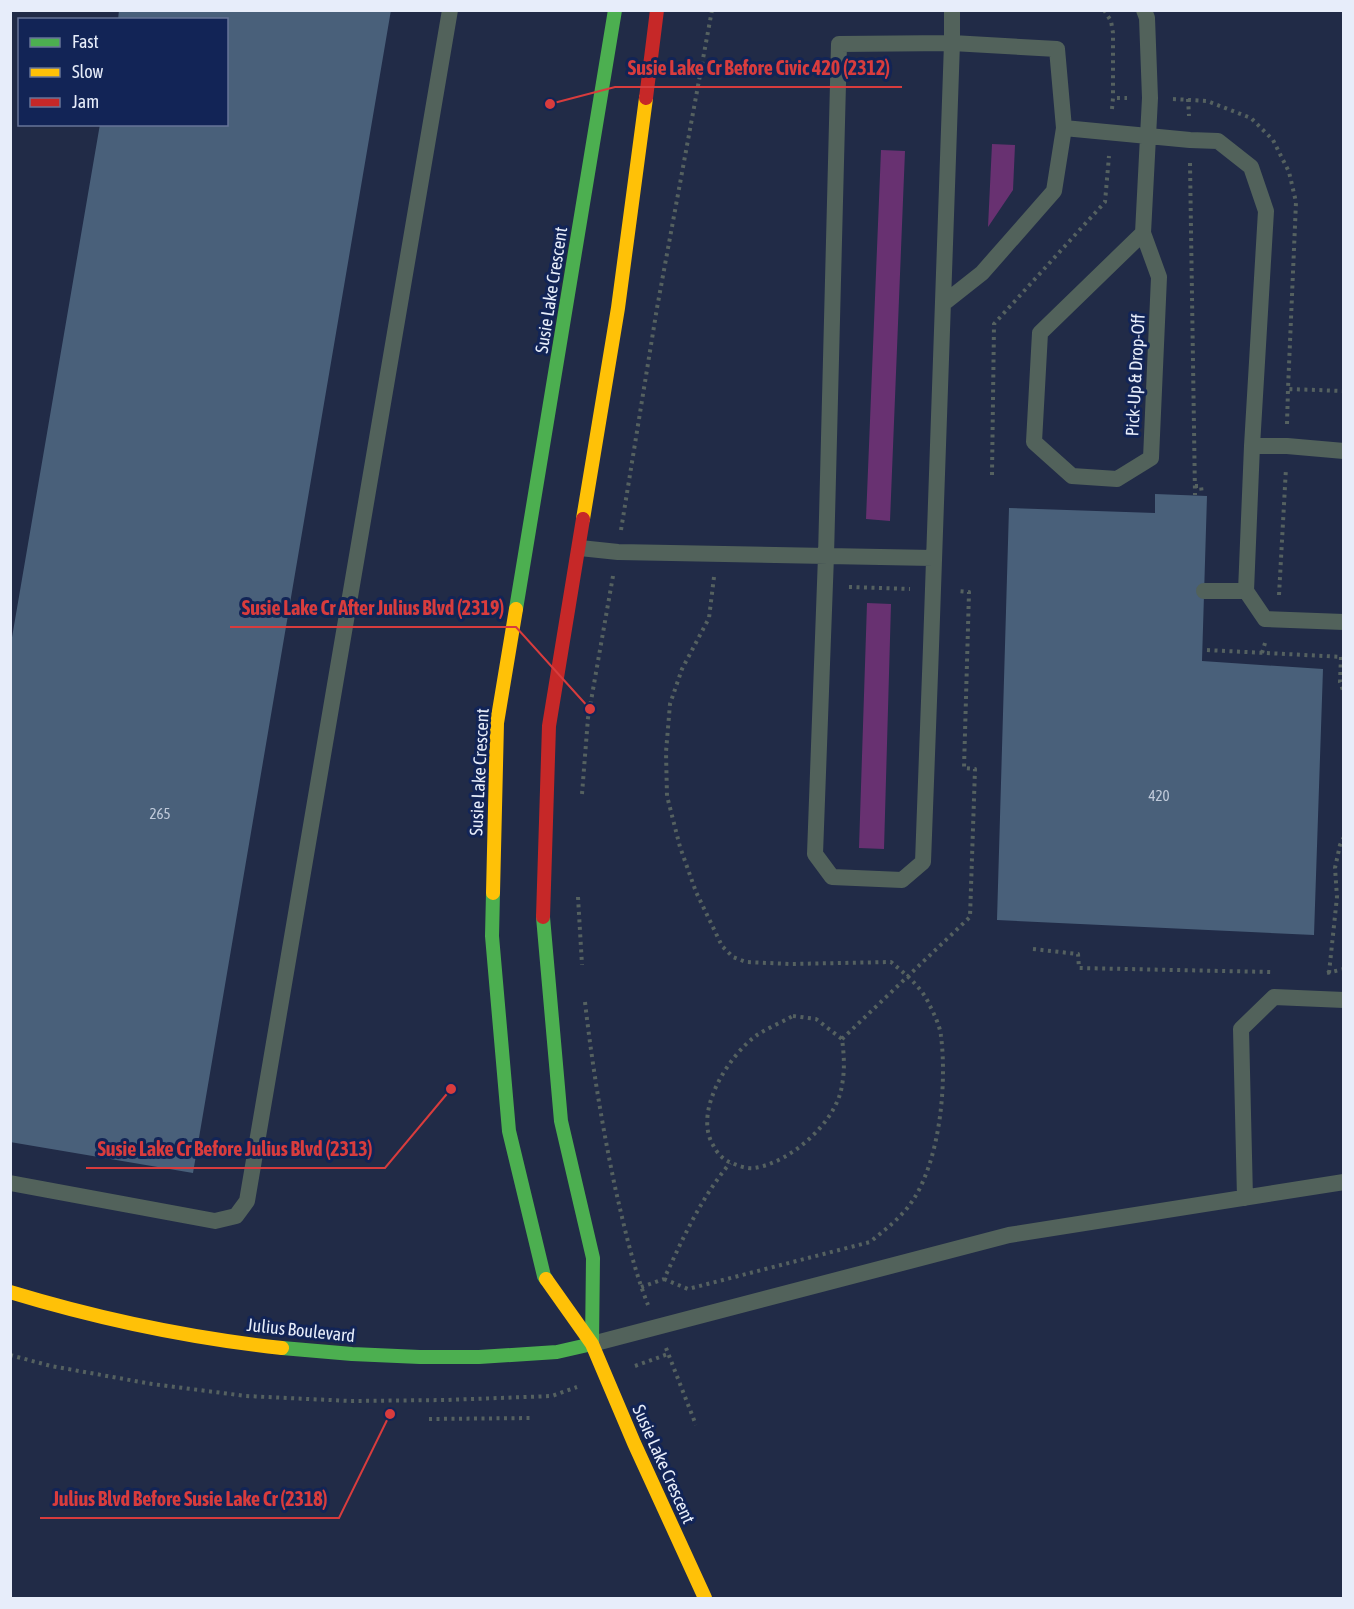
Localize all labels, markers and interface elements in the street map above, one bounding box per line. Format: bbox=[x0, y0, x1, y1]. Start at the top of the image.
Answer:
legend bbox=[18, 18, 228, 126]
text: Fast bbox=[72, 31, 99, 52]
callout: Susie Lake Cr Before Civic 420 (2312) bbox=[615, 49, 902, 87]
text: Susie Lake Cr Before Civic 420 (2312) bbox=[628, 56, 890, 79]
text: Slow bbox=[72, 61, 103, 82]
text: Jam bbox=[72, 91, 99, 112]
street label: Susie Lake Crescent bbox=[531, 225, 571, 355]
street label: Pick-Up & Drop-Off bbox=[1121, 313, 1149, 437]
callout: Susie Lake Cr After Julius Blvd (2319) bbox=[230, 589, 516, 627]
text: Susie Lake Cr After Julius Blvd (2319) bbox=[242, 596, 504, 619]
street label: Susie Lake Crescent bbox=[465, 708, 493, 836]
house number: 420 bbox=[1148, 787, 1170, 804]
house number: 265 bbox=[149, 805, 171, 822]
callout: Susie Lake Cr Before Julius Blvd (2313) bbox=[86, 1130, 385, 1168]
text: Susie Lake Cr Before Julius Blvd (2313) bbox=[97, 1137, 373, 1160]
street label: Julius Boulevard bbox=[246, 1314, 356, 1346]
street label: Susie Lake Crescent bbox=[628, 1401, 700, 1527]
callout: Julius Blvd Before Susie Lake Cr (2318) bbox=[40, 1480, 339, 1518]
text: Julius Blvd Before Susie Lake Cr (2318) bbox=[51, 1487, 328, 1510]

